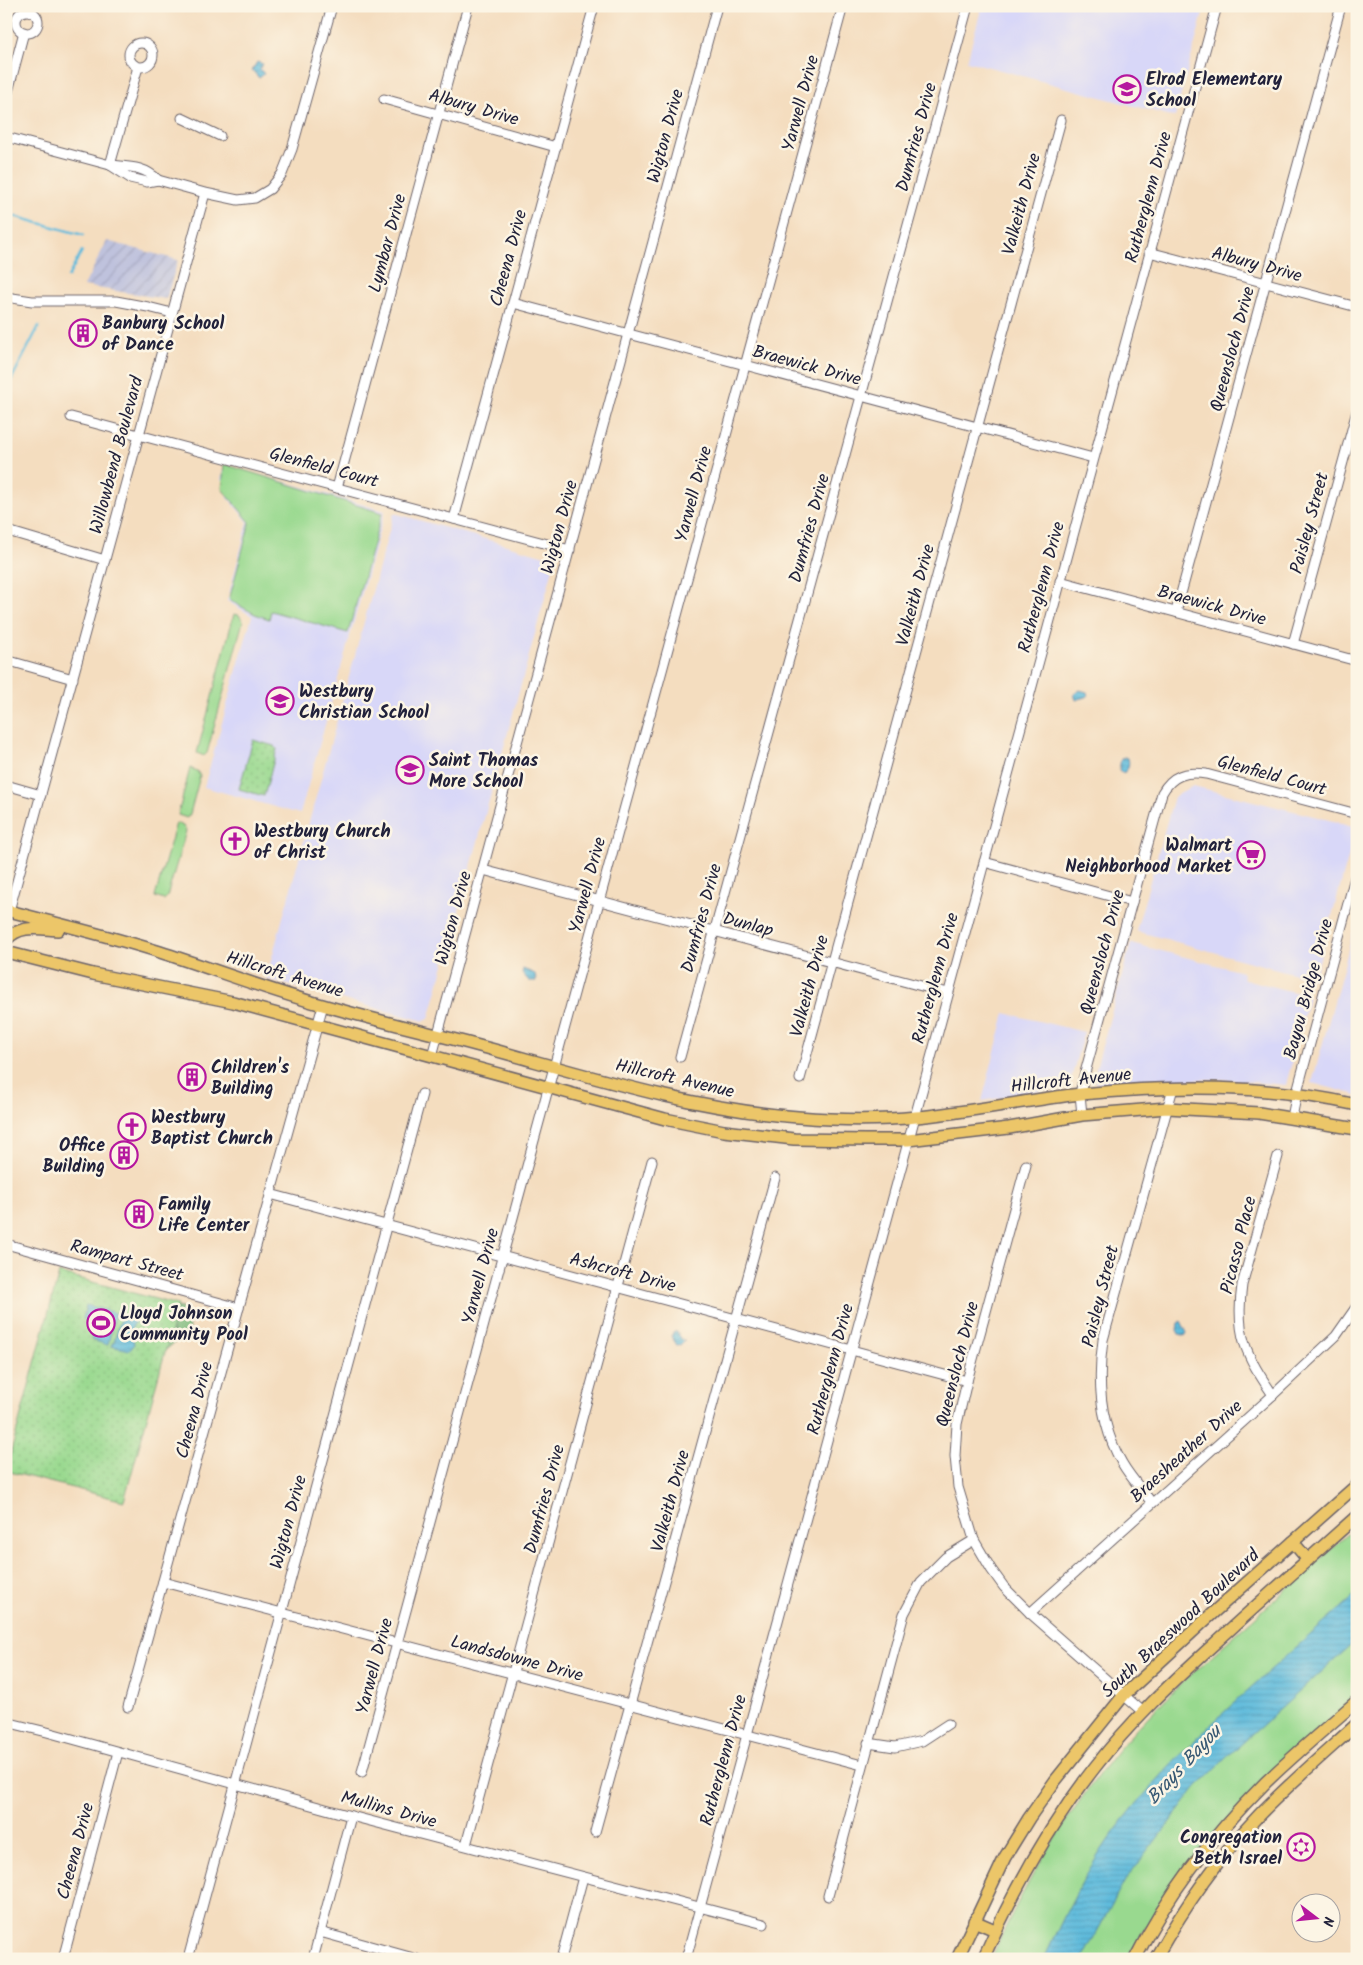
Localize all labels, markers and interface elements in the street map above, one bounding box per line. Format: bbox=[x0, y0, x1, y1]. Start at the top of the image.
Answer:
street label: Yarwell Drive bbox=[775, 52, 828, 155]
place label: Elrod Elementary School bbox=[1146, 66, 1283, 116]
school or university icon: Elrod Elementary School bbox=[1112, 74, 1142, 104]
street label: Dumfries Drive bbox=[889, 79, 946, 195]
street label: Albury Drive bbox=[425, 82, 522, 135]
street label: Wigton Drive bbox=[640, 86, 693, 187]
street label: Rutherglenn Drive bbox=[1118, 129, 1181, 266]
street label: Valkeith Drive bbox=[995, 150, 1050, 259]
street label: Lymbar Drive bbox=[361, 191, 416, 296]
street label: Cheena Drive bbox=[483, 207, 536, 310]
street label: Albury Drive bbox=[1208, 239, 1305, 291]
street label: Queensloch Drive bbox=[1203, 283, 1264, 415]
place label: Banbury School of Dance bbox=[102, 310, 224, 360]
building icon: Banbury School of Dance bbox=[68, 318, 98, 348]
street label: Braewick Drive bbox=[749, 338, 864, 395]
street label: Willowbend Boulevard bbox=[82, 372, 153, 538]
street label: Glenfield Court bbox=[266, 440, 382, 497]
street label: Yarwell Drive bbox=[668, 443, 721, 546]
street label: Paisley Street bbox=[1283, 468, 1338, 577]
street label: Dumfries Drive bbox=[782, 470, 839, 586]
street label: Wigton Drive bbox=[534, 477, 587, 578]
street label: Rutherglenn Drive bbox=[1011, 519, 1074, 656]
street label: Valkeith Drive bbox=[889, 541, 944, 650]
street label: Braewick Drive bbox=[1154, 578, 1269, 635]
place label: Westbury Christian School bbox=[299, 678, 429, 728]
school or university icon: Westbury Christian School bbox=[265, 686, 295, 716]
place label: Saint Thomas More School bbox=[429, 747, 539, 797]
street label: Glenfield Court bbox=[1214, 748, 1330, 805]
school or university icon: Saint Thomas More School bbox=[395, 755, 425, 785]
place label: Westbury Church of Christ bbox=[254, 818, 391, 868]
church icon: Westbury Church of Christ bbox=[220, 826, 250, 856]
place label: Walmart Neighborhood Market bbox=[1065, 832, 1233, 882]
street label: Yarwell Drive bbox=[562, 834, 615, 937]
supermarket icon: Walmart Neighborhood Market bbox=[1236, 840, 1266, 870]
street label: Dumfries Drive bbox=[674, 860, 731, 976]
street label: Wigton Drive bbox=[428, 868, 481, 969]
street label: Queensloch Drive bbox=[1073, 886, 1134, 1018]
street label: Dunlap bbox=[719, 905, 777, 946]
street label: Rutherglenn Drive bbox=[905, 910, 968, 1047]
street label: Bayou Bridge Drive bbox=[1277, 916, 1342, 1063]
street label: Valkeith Drive bbox=[783, 932, 838, 1041]
street label: Hillcroft Avenue bbox=[222, 944, 347, 1007]
street label: Hillcroft Avenue bbox=[612, 1052, 737, 1107]
place label: Children's Building bbox=[211, 1054, 290, 1104]
street label: Hillcroft Avenue bbox=[1009, 1061, 1133, 1102]
building icon: Children's Building bbox=[177, 1062, 207, 1092]
place label: Westbury Baptist Church bbox=[151, 1104, 273, 1154]
church icon: Westbury Baptist Church bbox=[117, 1112, 147, 1142]
place label: Office Building bbox=[43, 1132, 105, 1182]
building icon: Office Building bbox=[109, 1140, 139, 1170]
place label: Family Life Center bbox=[158, 1191, 251, 1241]
street label: Picasso Place bbox=[1213, 1193, 1266, 1297]
building icon: Family Life Center bbox=[124, 1199, 154, 1229]
street label: Yarwell Drive bbox=[455, 1225, 508, 1328]
street label: Rampart Street bbox=[67, 1232, 187, 1291]
street label: Paisley Street bbox=[1075, 1241, 1128, 1350]
street label: Ashcroft Drive bbox=[566, 1245, 679, 1302]
street label: Queensloch Drive bbox=[929, 1298, 988, 1430]
place label: Lloyd Johnson Community Pool bbox=[120, 1300, 248, 1350]
street label: Rutherglenn Drive bbox=[800, 1301, 863, 1438]
sports icon: Lloyd Johnson Community Pool bbox=[86, 1308, 116, 1338]
street label: Cheena Drive bbox=[169, 1359, 222, 1462]
street label: Braesheather Drive bbox=[1124, 1393, 1250, 1511]
street label: Dumfries Drive bbox=[517, 1441, 574, 1557]
street label: Valkeith Drive bbox=[644, 1447, 699, 1556]
street label: Wigton Drive bbox=[263, 1472, 316, 1573]
street label: South Braeswood Boulevard bbox=[1095, 1542, 1268, 1706]
street label: Yarwell Drive bbox=[349, 1615, 402, 1718]
street label: Landsdowne Drive bbox=[447, 1628, 586, 1691]
street label: Rutherglenn Drive bbox=[693, 1692, 756, 1829]
water label: Brays Bayou bbox=[1140, 1717, 1231, 1812]
street label: Mullins Drive bbox=[338, 1784, 440, 1837]
street label: Cheena Drive bbox=[50, 1800, 103, 1903]
place label: Congregation Beth Israel bbox=[1180, 1824, 1282, 1874]
synagogue icon: Congregation Beth Israel bbox=[1286, 1832, 1316, 1862]
north arrow bbox=[1290, 1892, 1340, 1942]
text: N bbox=[1316, 1914, 1339, 1929]

